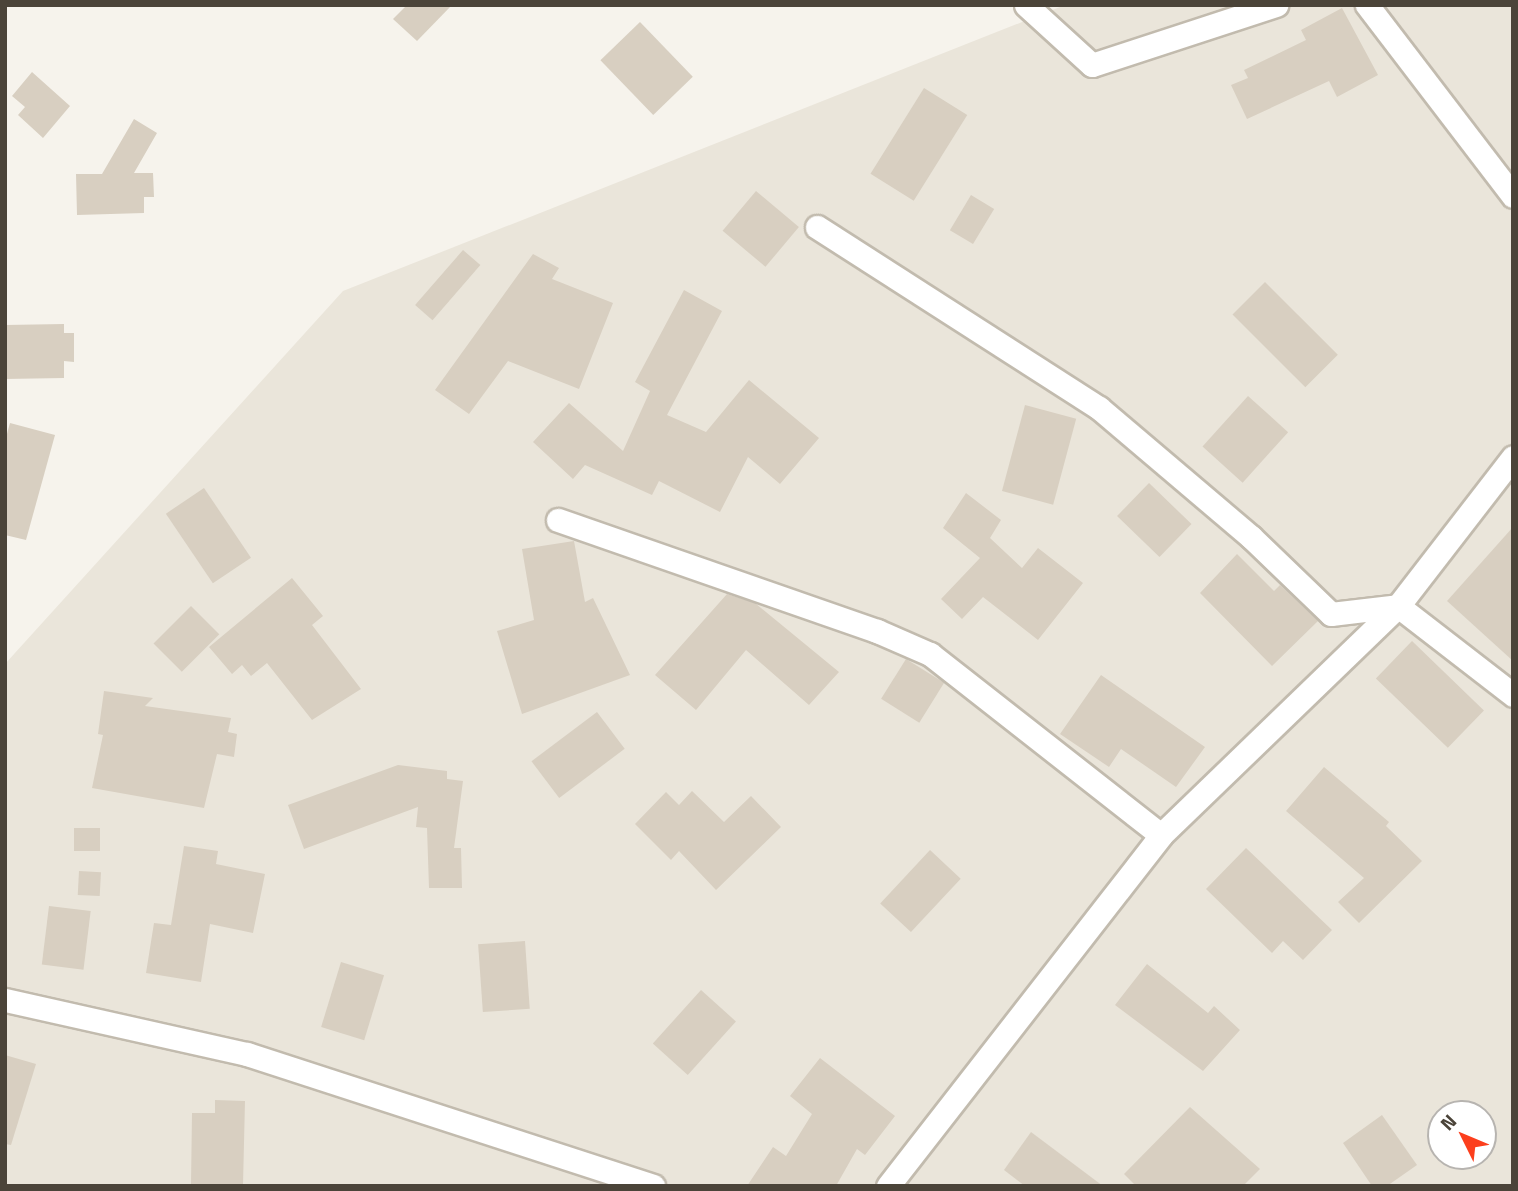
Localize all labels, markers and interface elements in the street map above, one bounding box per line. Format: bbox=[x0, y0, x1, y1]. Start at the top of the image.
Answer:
north arrow bbox=[1427, 1100, 1497, 1170]
text: N bbox=[1433, 1107, 1463, 1136]

